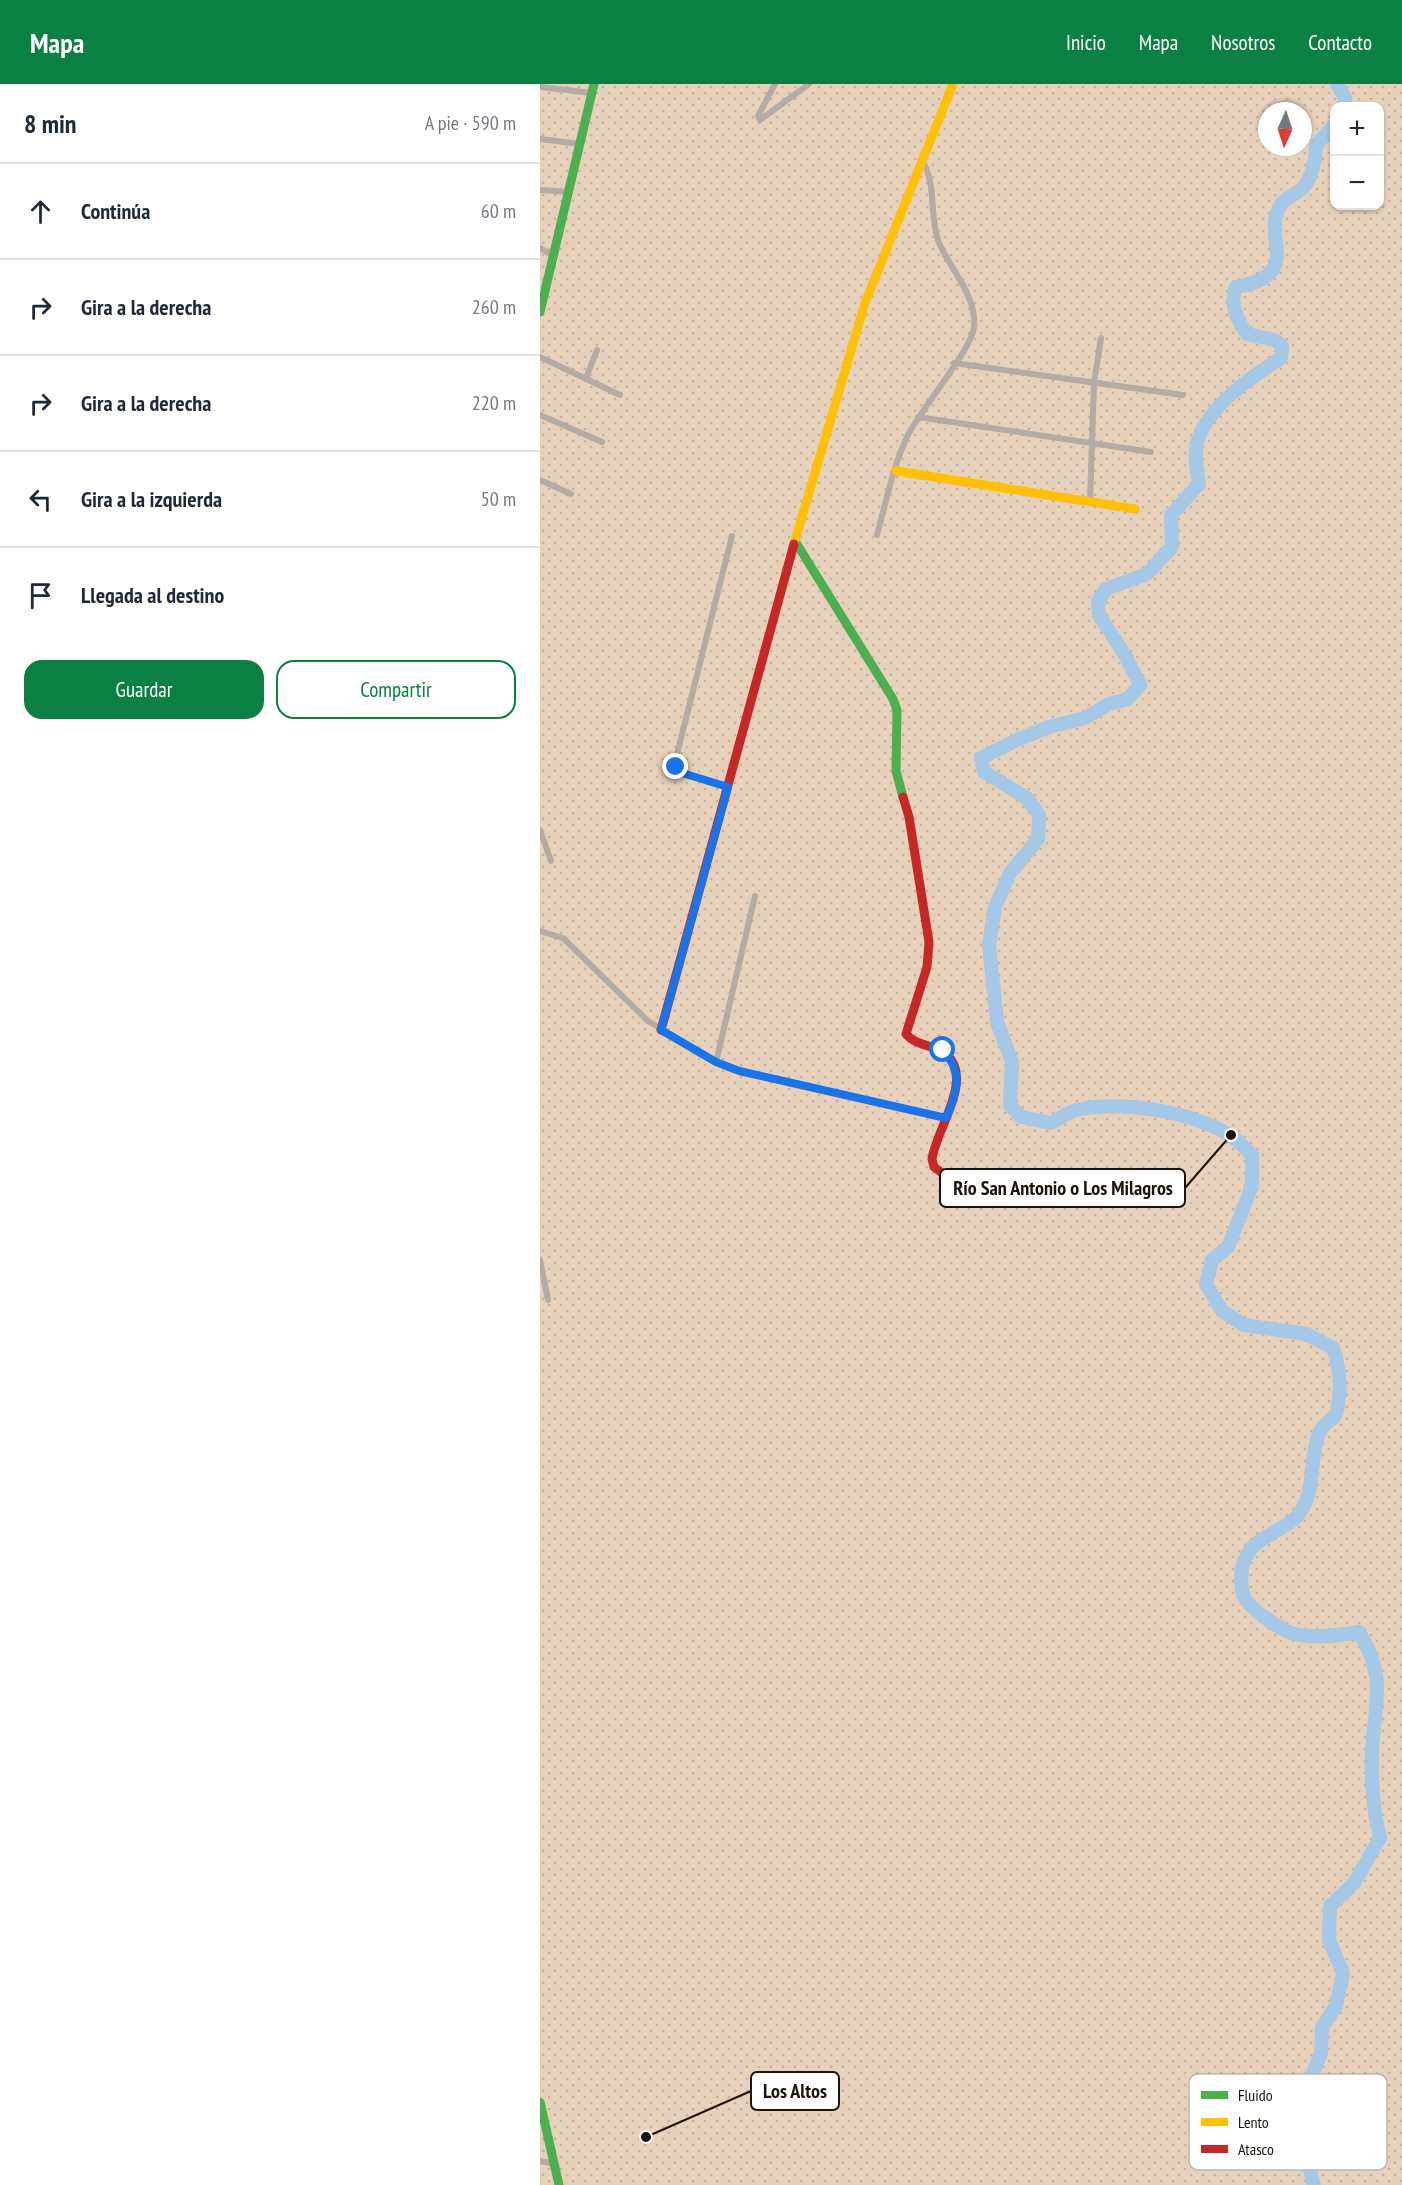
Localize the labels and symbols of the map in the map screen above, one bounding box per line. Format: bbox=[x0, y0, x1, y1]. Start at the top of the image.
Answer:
north arrow bbox=[1258, 102, 1312, 156]
route end bbox=[662, 753, 688, 779]
route start bbox=[929, 1036, 955, 1062]
callout: Río San Antonio o Los Milagros bbox=[940, 1169, 1185, 1207]
text: Río San Antonio o Los Milagros bbox=[953, 1175, 1173, 1201]
callout: Los Altos bbox=[751, 2072, 839, 2110]
legend bbox=[1189, 2074, 1387, 2170]
text: Los Altos bbox=[763, 2078, 827, 2104]
text: Fluido bbox=[1238, 2085, 1273, 2105]
text: Lento bbox=[1238, 2112, 1269, 2132]
text: Atasco bbox=[1238, 2139, 1274, 2159]

